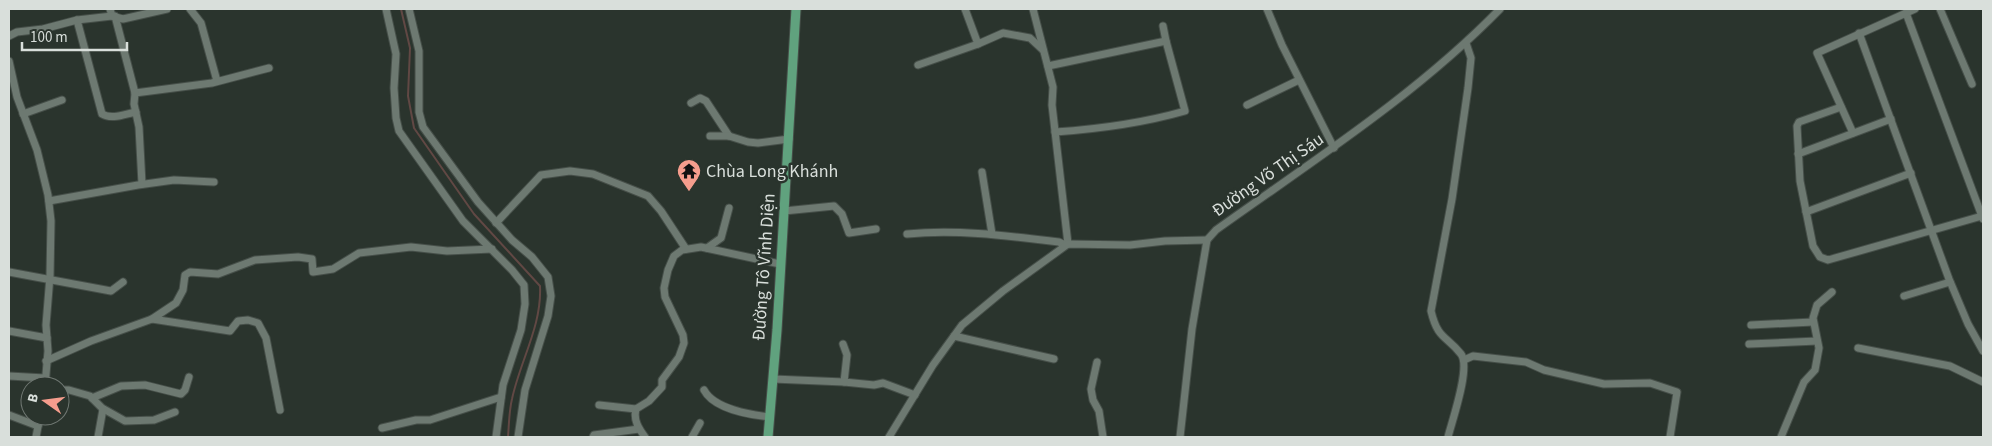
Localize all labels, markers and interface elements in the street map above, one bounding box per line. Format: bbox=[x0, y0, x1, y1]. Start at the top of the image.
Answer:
scale bar bbox=[22, 20, 128, 52]
text: 100 m bbox=[30, 27, 68, 48]
street label: Đường Võ Thị Sáu bbox=[1207, 127, 1329, 223]
temple icon: Chùa Long Khánh bbox=[676, 158, 702, 192]
place label: Chùa Long Khánh bbox=[706, 159, 838, 184]
street label: Đường Tô Vĩnh Diện bbox=[746, 192, 782, 342]
north arrow bbox=[20, 376, 70, 426]
text: B bbox=[23, 391, 44, 405]

